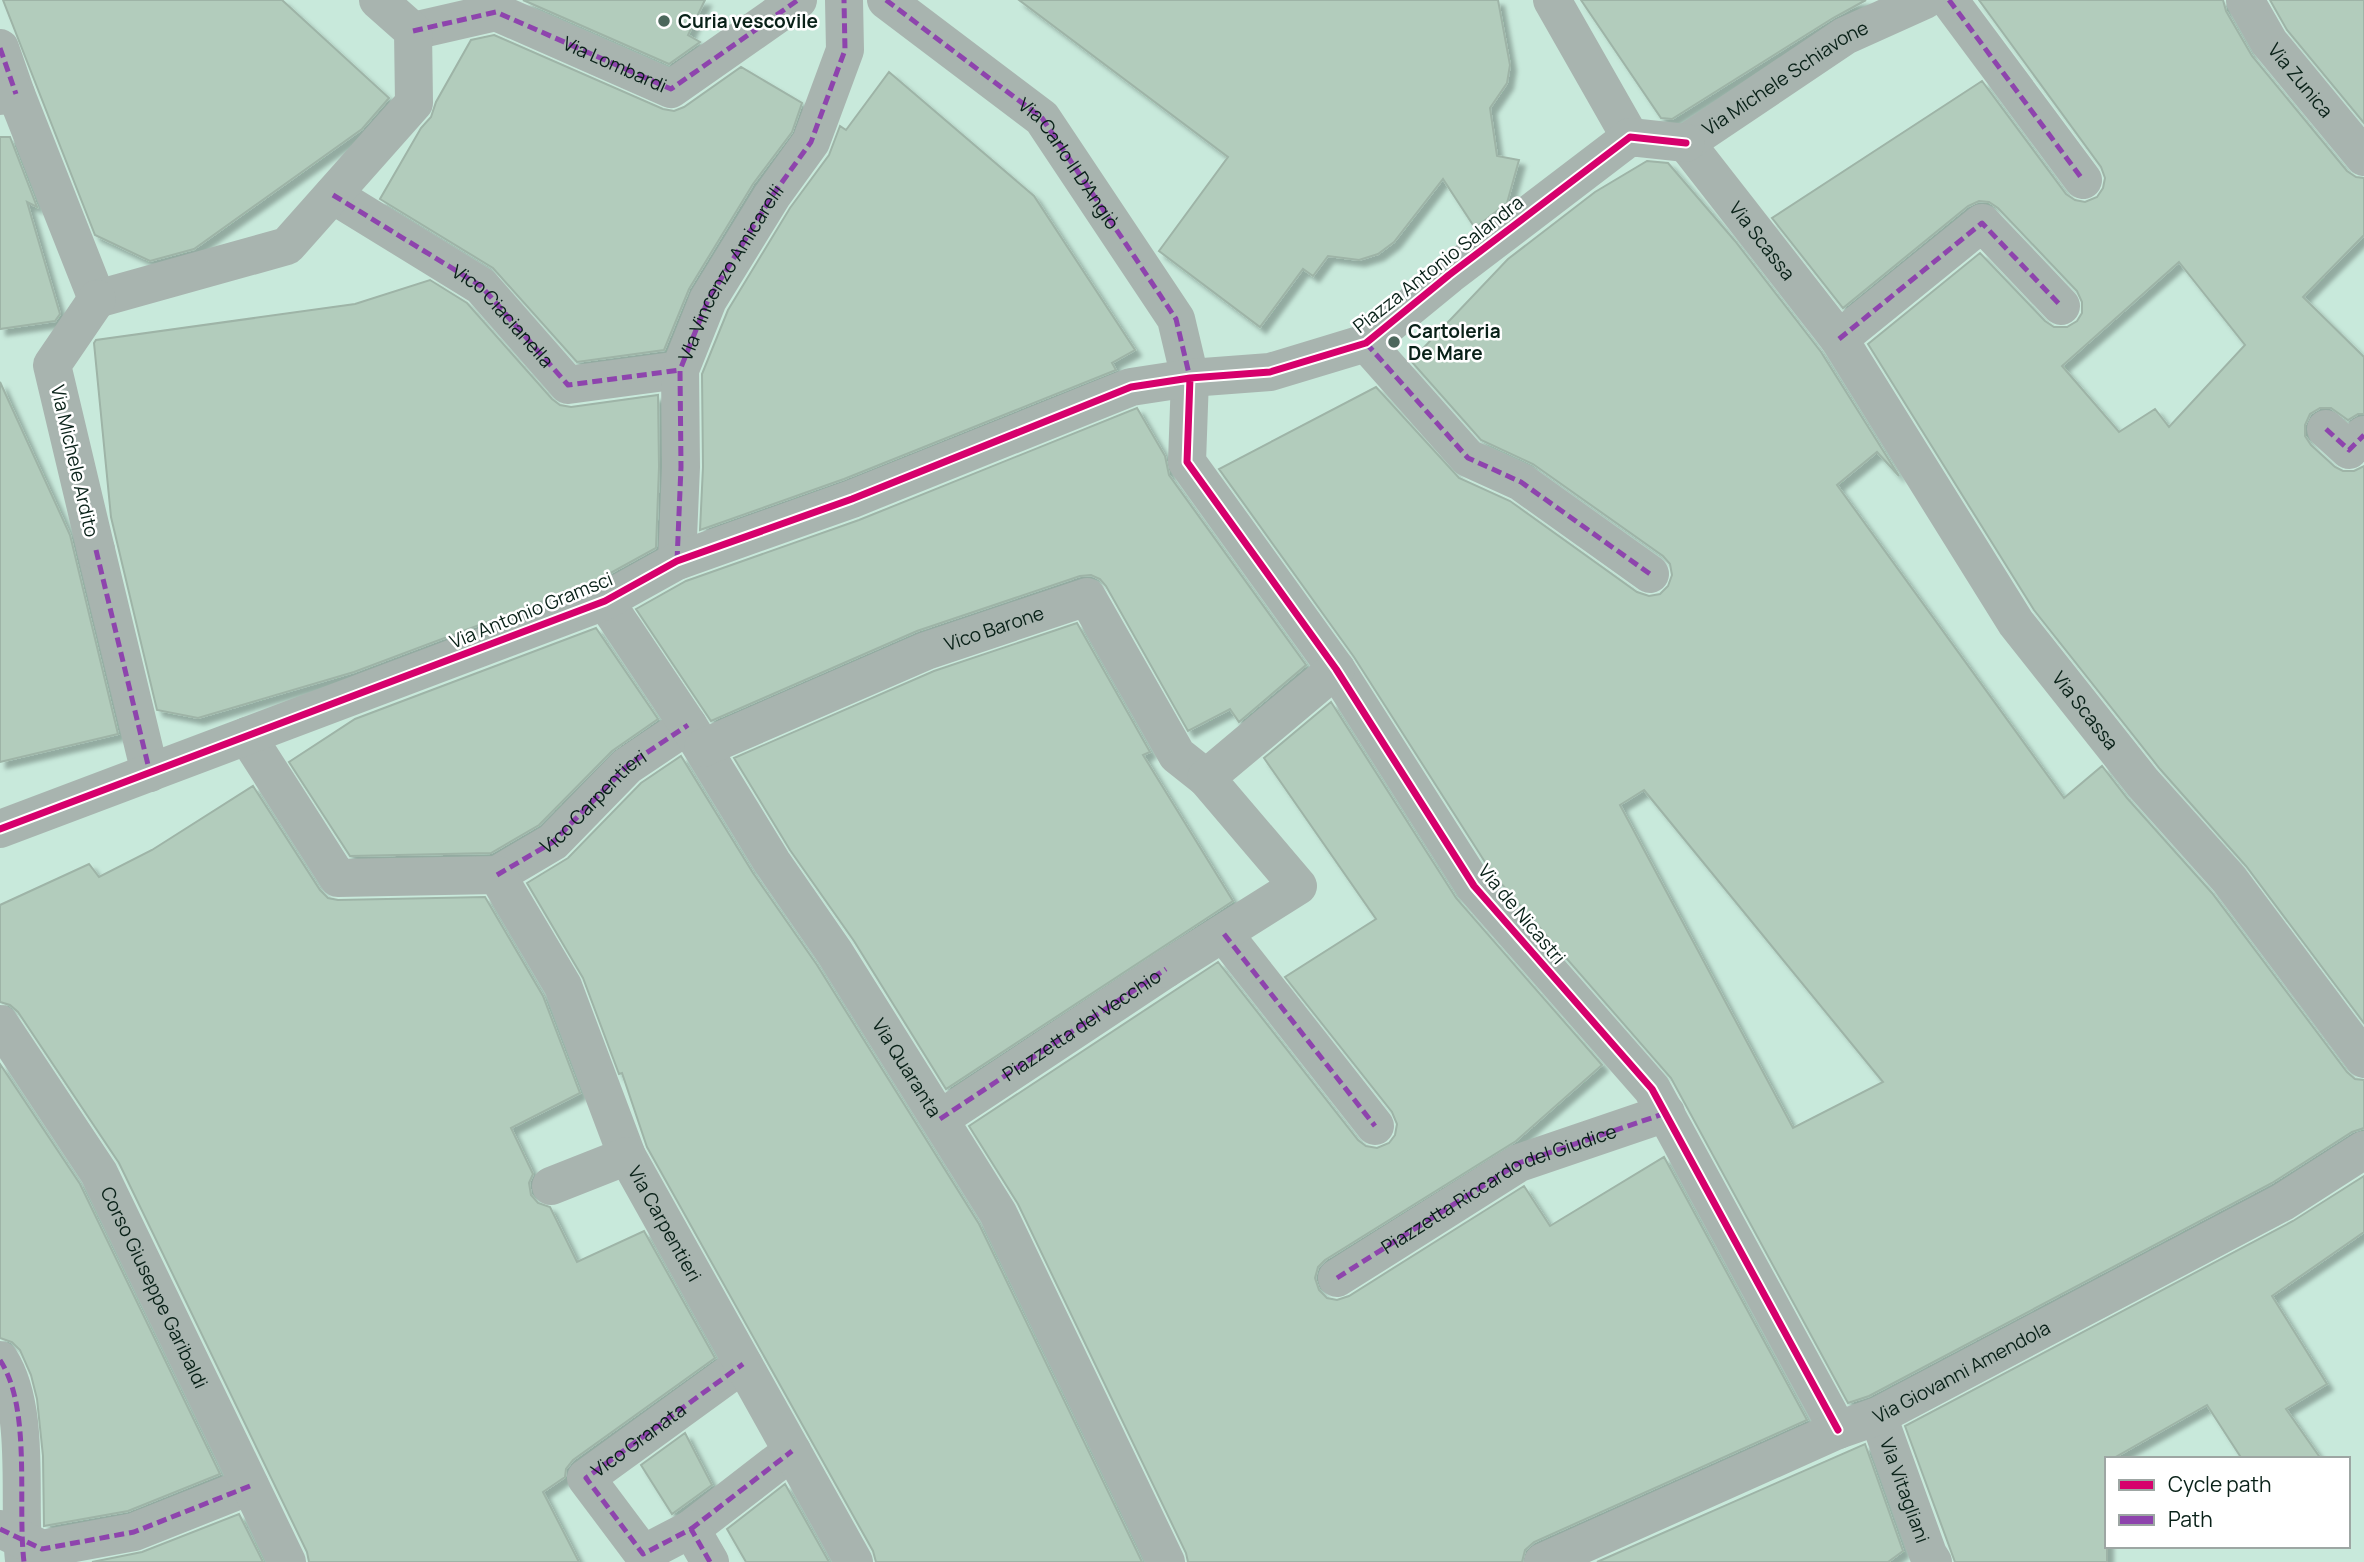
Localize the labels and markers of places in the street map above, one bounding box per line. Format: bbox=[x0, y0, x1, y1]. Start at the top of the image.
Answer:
place label: Curia vescovile bbox=[678, 8, 818, 34]
marker: Curia vescovile bbox=[656, 13, 672, 29]
place label: Cartoleria De Mare bbox=[1408, 318, 1501, 366]
marker: Cartoleria De Mare bbox=[1386, 334, 1402, 350]

